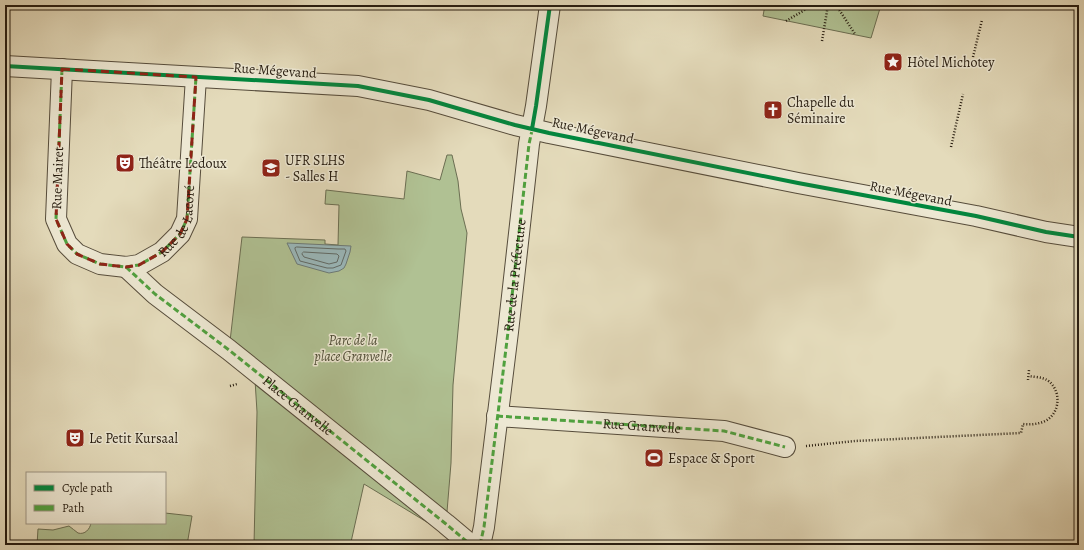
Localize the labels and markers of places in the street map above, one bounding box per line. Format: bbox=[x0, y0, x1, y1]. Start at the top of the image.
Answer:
place icon: Hôtel Michotey bbox=[882, 51, 904, 73]
place label: Hôtel Michotey bbox=[907, 53, 995, 72]
place label: Chapelle du Séminaire bbox=[787, 93, 855, 128]
church icon: Chapelle du Séminaire bbox=[762, 99, 784, 121]
place label: UFR SLHS - Salles H bbox=[285, 151, 345, 186]
theatre icon: Théâtre Ledoux bbox=[114, 152, 136, 174]
place label: Théâtre Ledoux bbox=[139, 154, 227, 173]
school or university icon: UFR SLHS - Salles H bbox=[260, 157, 282, 179]
theatre icon: Le Petit Kursaal bbox=[64, 427, 86, 449]
place label: Le Petit Kursaal bbox=[89, 429, 179, 448]
sports icon: Espace & Sport bbox=[643, 447, 665, 469]
place label: Espace & Sport bbox=[668, 449, 755, 468]

